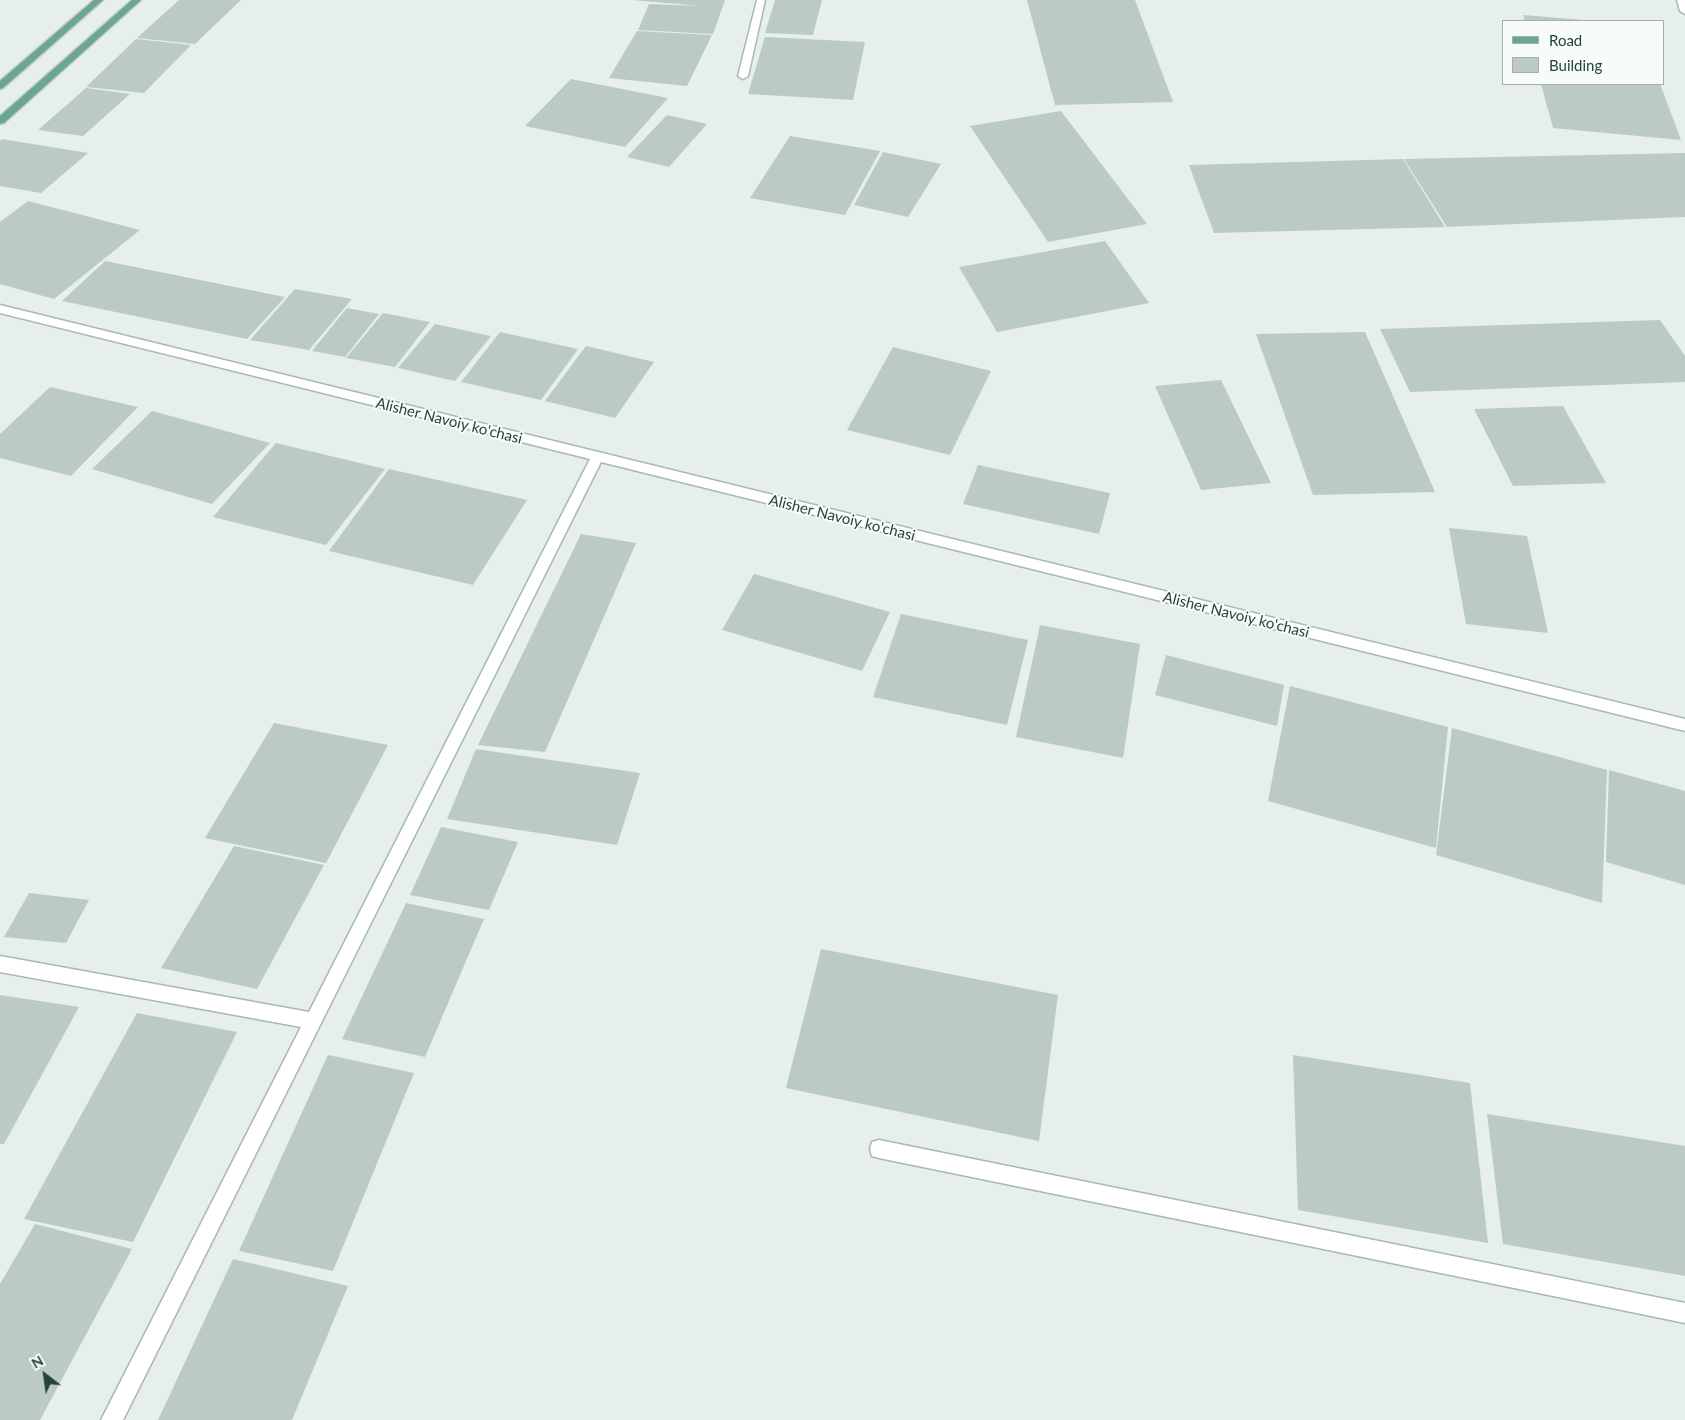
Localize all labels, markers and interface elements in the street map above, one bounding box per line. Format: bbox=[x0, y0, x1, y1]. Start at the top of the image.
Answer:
legend bbox=[1502, 20, 1665, 85]
text: Road bbox=[1549, 31, 1582, 49]
text: Building bbox=[1549, 56, 1602, 74]
street label: Alisher Navoiy ko'chasi bbox=[374, 394, 524, 448]
street label: Alisher Navoiy ko'chasi bbox=[767, 491, 917, 545]
street label: Alisher Navoiy ko'chasi bbox=[1161, 588, 1311, 642]
north arrow bbox=[20, 1350, 70, 1400]
text: N bbox=[28, 1352, 46, 1372]

